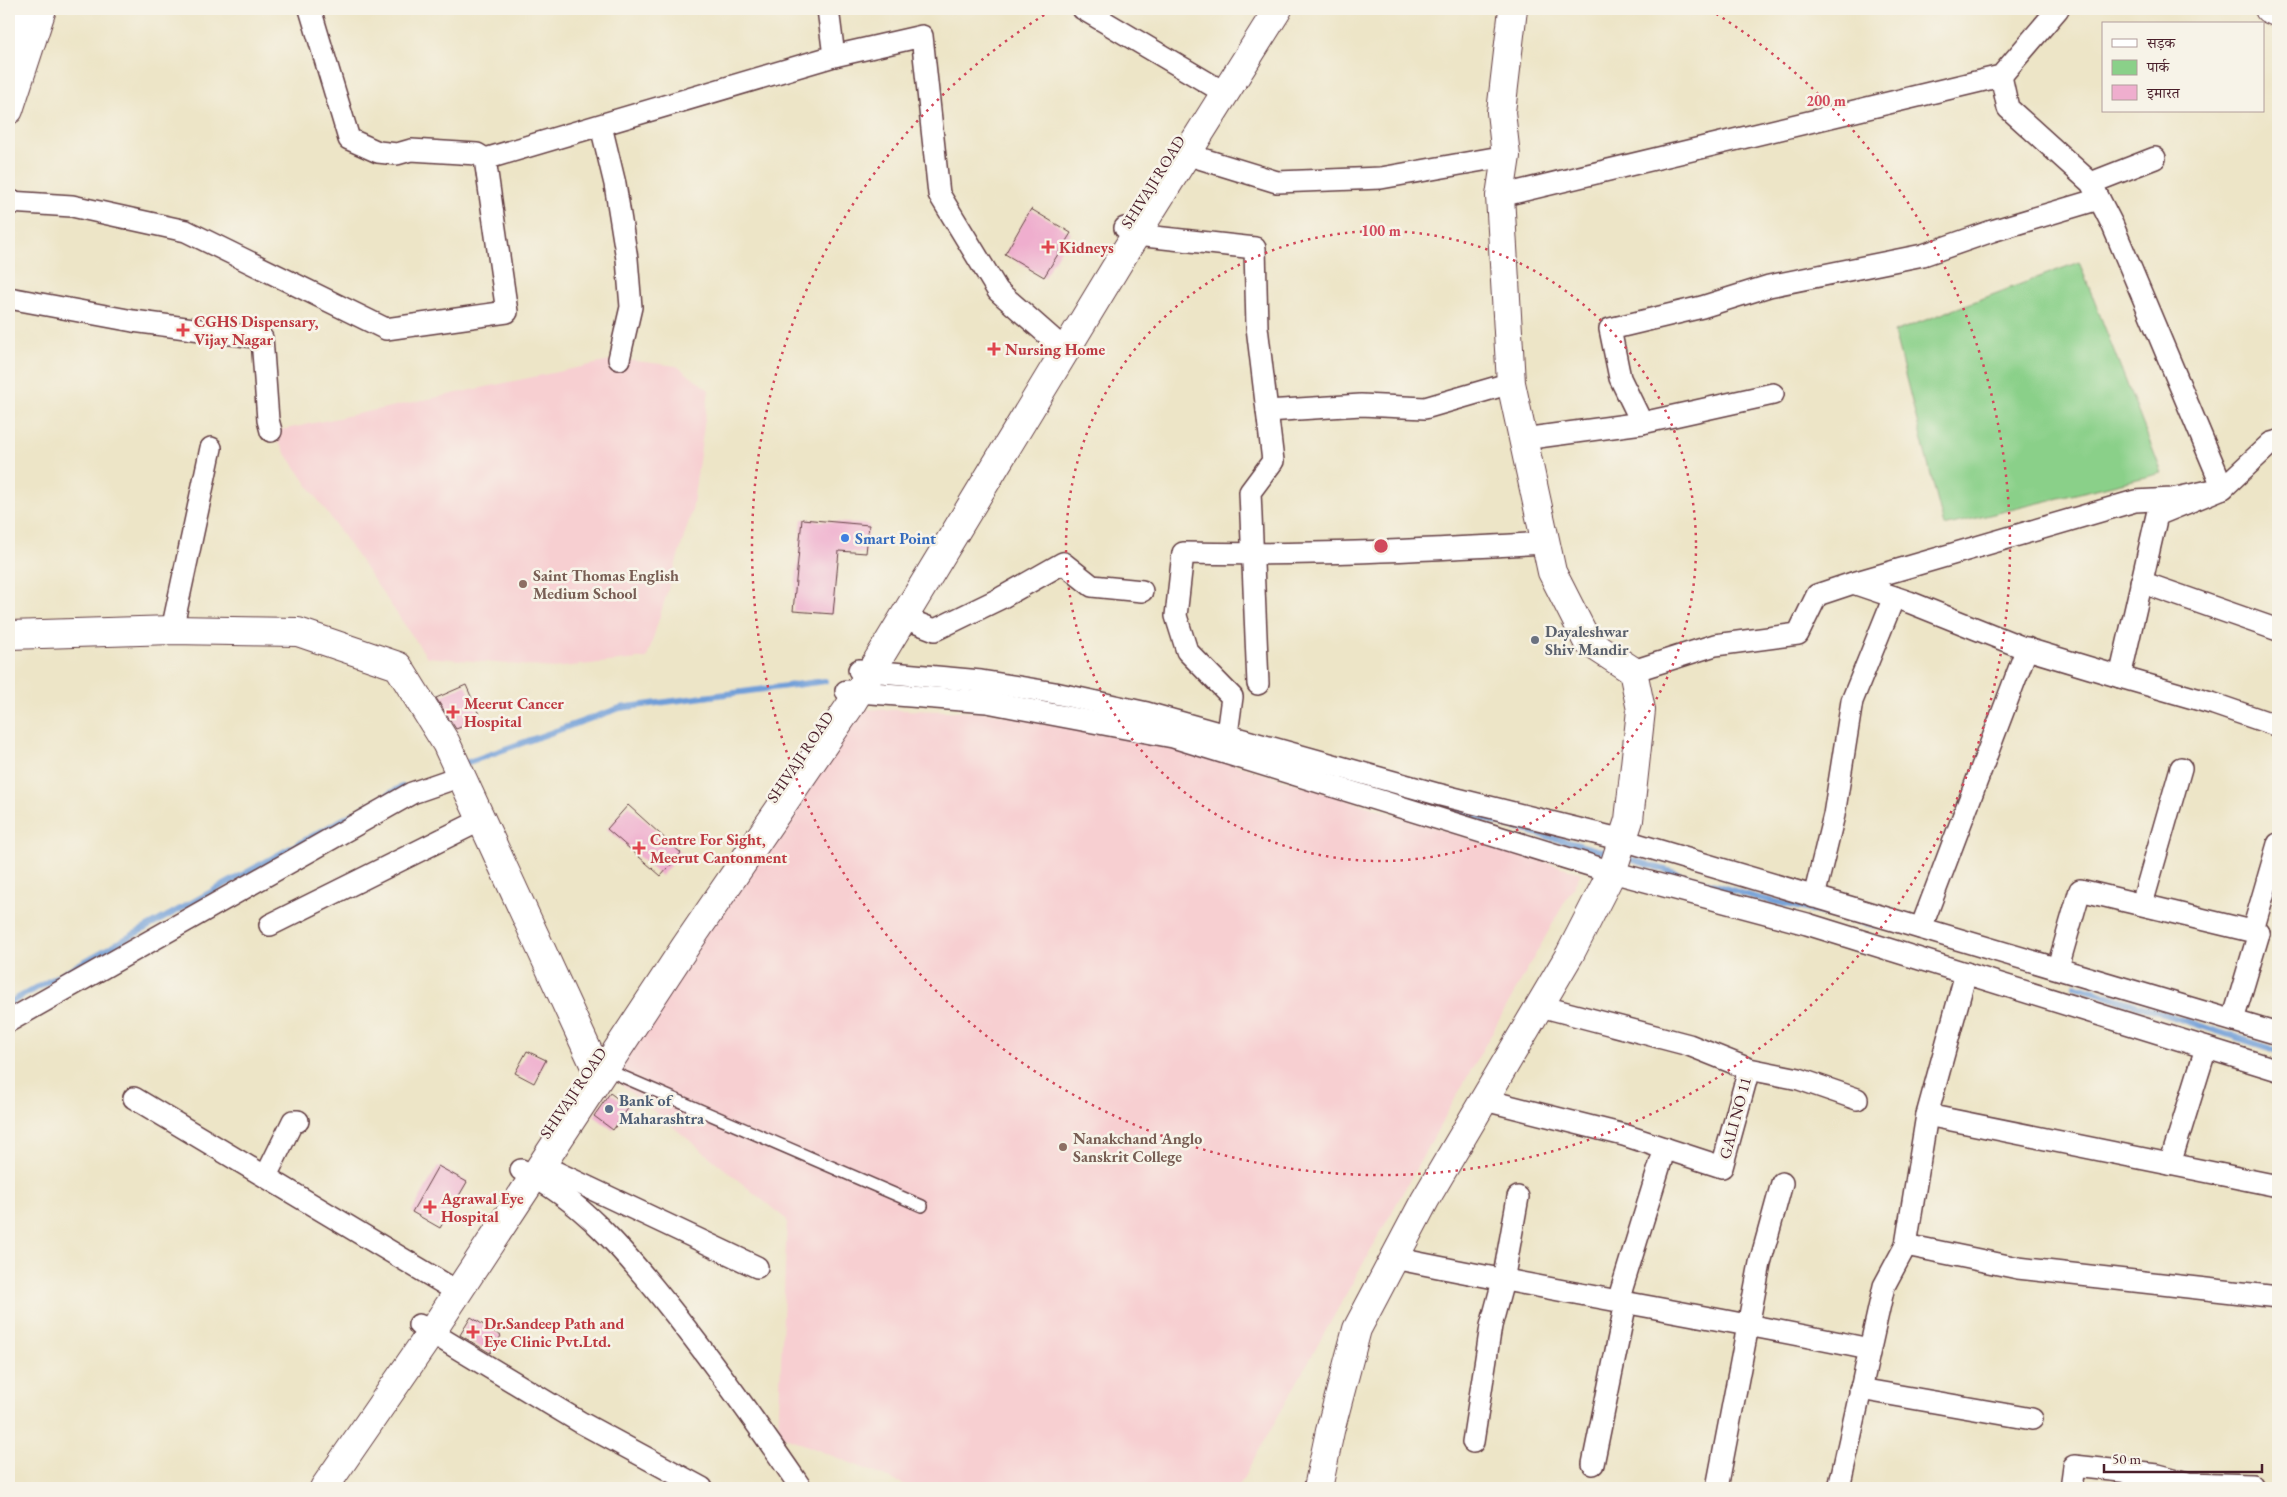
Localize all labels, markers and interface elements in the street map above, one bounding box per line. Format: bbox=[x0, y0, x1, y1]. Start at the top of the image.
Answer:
legend bbox=[2102, 22, 2264, 112]
text: सड़क bbox=[2146, 33, 2176, 52]
text: पार्क bbox=[2146, 57, 2170, 76]
text: इमारत bbox=[2146, 83, 2181, 102]
text: 200 m bbox=[1806, 91, 1846, 110]
street label: SHIVAJI ROAD bbox=[1116, 132, 1190, 232]
text: 100 m bbox=[1361, 221, 1401, 240]
place label: Kidneys bbox=[1059, 237, 1114, 258]
marker: Kidneys bbox=[1041, 240, 1055, 254]
place label: CGHS Dispensary, Vijay Nagar bbox=[194, 311, 319, 350]
marker: CGHS Dispensary, Vijay Nagar bbox=[176, 323, 190, 337]
place label: Nursing Home bbox=[1005, 339, 1105, 360]
marker: Nursing Home bbox=[987, 342, 1001, 356]
place label: Smart Point bbox=[855, 528, 936, 549]
marker: Smart Point bbox=[839, 532, 851, 544]
centre of rings bbox=[1372, 537, 1390, 555]
place label: Saint Thomas English Medium School bbox=[533, 565, 679, 604]
marker: Saint Thomas English Medium School bbox=[517, 578, 529, 590]
place label: Dayaleshwar Shiv Mandir bbox=[1545, 621, 1629, 660]
marker: Dayaleshwar Shiv Mandir bbox=[1529, 634, 1541, 646]
place label: Meerut Cancer Hospital bbox=[464, 693, 564, 732]
marker: Meerut Cancer Hospital bbox=[446, 705, 460, 719]
street label: SHIVAJI ROAD bbox=[762, 707, 838, 807]
place label: Centre For Sight, Meerut Cantonment bbox=[650, 829, 787, 868]
marker: Centre For Sight, Meerut Cantonment bbox=[632, 841, 646, 855]
street label: SHIVAJI ROAD bbox=[535, 1043, 611, 1143]
street label: GALI NO 11 bbox=[1714, 1075, 1756, 1161]
place label: Bank of Maharashtra bbox=[619, 1090, 705, 1129]
marker: Bank of Maharashtra bbox=[603, 1103, 615, 1115]
place label: Nanakchand Anglo Sanskrit College bbox=[1073, 1128, 1202, 1167]
marker: Nanakchand Anglo Sanskrit College bbox=[1057, 1141, 1069, 1153]
place label: Agrawal Eye Hospital bbox=[440, 1188, 524, 1227]
marker: Agrawal Eye Hospital bbox=[423, 1200, 437, 1214]
place label: Dr.Sandeep Path and Eye Clinic Pvt.Ltd. bbox=[484, 1313, 625, 1352]
marker: Dr.Sandeep Path and Eye Clinic Pvt.Ltd. bbox=[466, 1325, 480, 1339]
scale bar bbox=[2104, 1442, 2262, 1474]
text: 50 m bbox=[2112, 1449, 2141, 1468]

